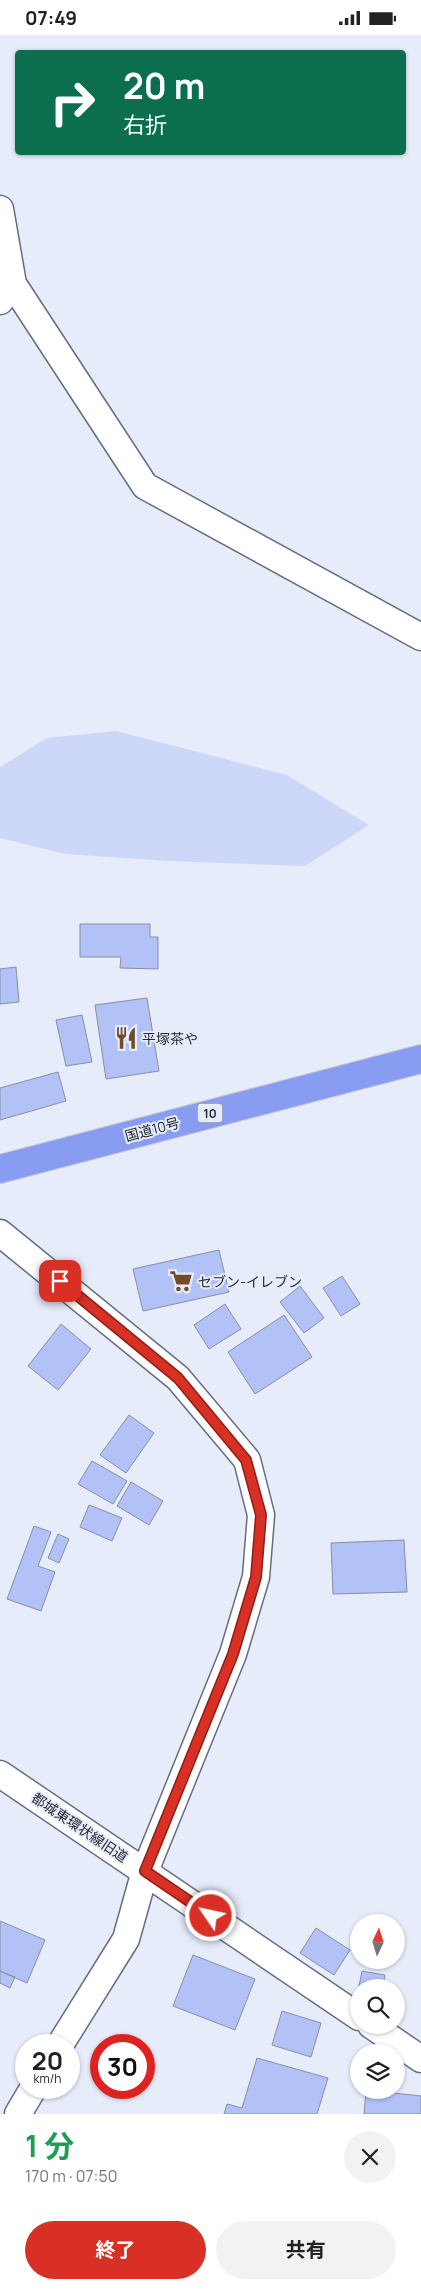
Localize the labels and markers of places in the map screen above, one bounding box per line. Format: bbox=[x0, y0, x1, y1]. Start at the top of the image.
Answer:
restaurant icon: 平塚茶や bbox=[113, 1025, 139, 1051]
place label: 平塚茶や bbox=[142, 1029, 198, 1048]
pin bbox=[39, 1260, 81, 1302]
supermarket icon: セブン-イレブン bbox=[168, 1268, 194, 1294]
place label: セブン-イレブン bbox=[198, 1272, 302, 1291]

